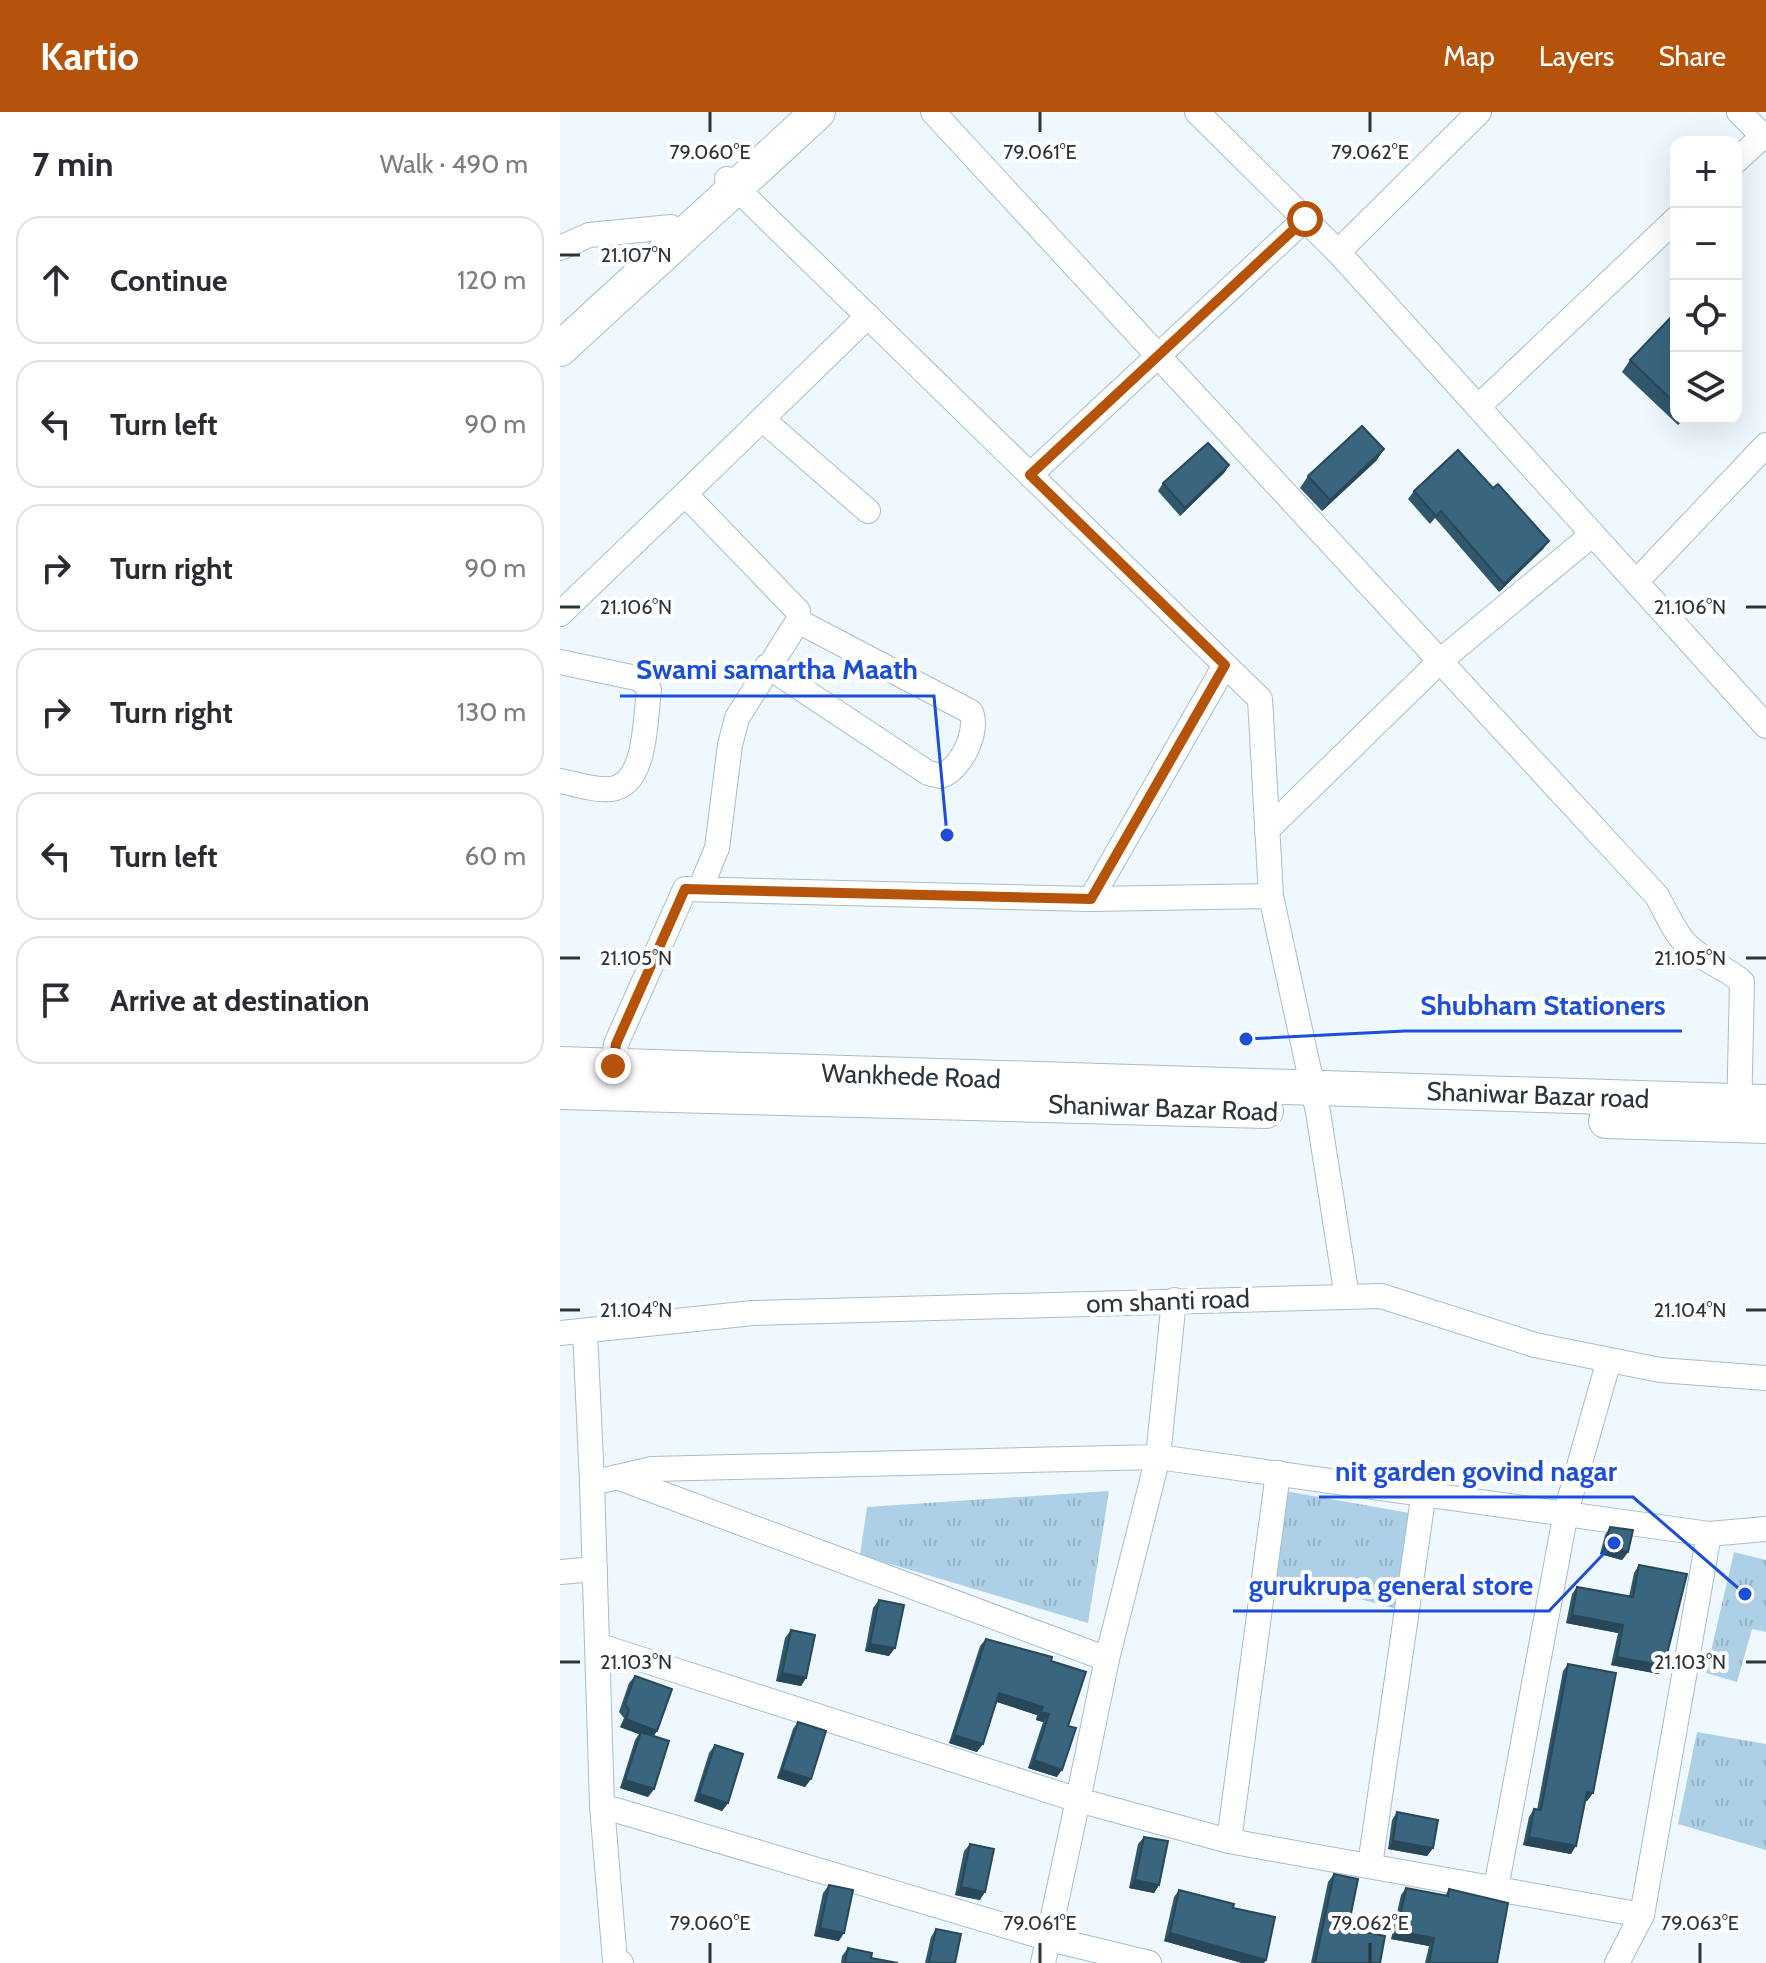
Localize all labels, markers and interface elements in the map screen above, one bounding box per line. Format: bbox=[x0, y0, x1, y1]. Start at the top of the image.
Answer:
text: Kartio bbox=[40, 33, 139, 80]
text: Map bbox=[1443, 39, 1495, 73]
text: Layers bbox=[1539, 39, 1614, 73]
text: Share bbox=[1658, 39, 1726, 73]
map controls bbox=[1670, 136, 1742, 424]
button: + bbox=[1670, 136, 1742, 208]
text: 79.060°E bbox=[670, 140, 750, 164]
text: 79.061°E bbox=[1003, 140, 1077, 164]
text: 79.062°E bbox=[1331, 140, 1409, 164]
text: 7 min bbox=[32, 143, 113, 185]
text: Walk · 490 m bbox=[380, 148, 528, 180]
route start bbox=[1287, 201, 1323, 237]
button: − bbox=[1670, 208, 1742, 280]
text: 21.107°N bbox=[600, 243, 672, 267]
icon: ahead bbox=[34, 258, 78, 302]
text: Continue bbox=[110, 262, 227, 299]
text: 120 m bbox=[457, 264, 526, 296]
button: locate bbox=[1670, 280, 1742, 352]
button: layers bbox=[1670, 352, 1742, 424]
icon: left bbox=[34, 402, 78, 446]
text: Turn left bbox=[110, 406, 218, 443]
text: 90 m bbox=[464, 408, 526, 440]
icon: right bbox=[34, 546, 78, 590]
text: Turn right bbox=[110, 550, 233, 587]
text: 90 m bbox=[464, 552, 526, 584]
text: 21.106°N bbox=[600, 595, 672, 619]
text: 21.106°N bbox=[1654, 595, 1726, 619]
callout: Swami samartha Maath bbox=[620, 644, 934, 696]
text: Swami samartha Maath bbox=[636, 652, 918, 686]
icon: right bbox=[34, 690, 78, 734]
text: Turn right bbox=[110, 694, 233, 731]
text: 130 m bbox=[457, 696, 526, 728]
icon: left bbox=[34, 834, 78, 878]
text: Turn left bbox=[110, 838, 218, 875]
text: 60 m bbox=[464, 840, 526, 872]
text: 21.105°N bbox=[600, 946, 672, 970]
text: 21.105°N bbox=[1654, 946, 1726, 970]
icon: arrive bbox=[34, 978, 78, 1022]
callout: Shubham Stationers bbox=[1405, 979, 1682, 1031]
text: Arrive at destination bbox=[110, 982, 370, 1019]
text: Shubham Stationers bbox=[1420, 988, 1666, 1022]
route end bbox=[595, 1048, 631, 1084]
street label: Wankhede Road bbox=[821, 1057, 1001, 1095]
street label: Shaniwar Bazar road bbox=[1426, 1075, 1650, 1115]
street label: Shaniwar Bazar Road bbox=[1047, 1088, 1279, 1128]
street label: om shanti road bbox=[1086, 1282, 1250, 1320]
text: 21.104°N bbox=[600, 1298, 672, 1322]
text: 21.104°N bbox=[1654, 1298, 1726, 1322]
callout: nit garden govind nagar bbox=[1319, 1445, 1633, 1497]
text: nit garden govind nagar bbox=[1335, 1454, 1618, 1488]
callout: gurukrupa general store bbox=[1233, 1559, 1549, 1611]
text: gurukrupa general store bbox=[1249, 1568, 1533, 1602]
text: 21.103°N bbox=[600, 1650, 672, 1674]
text: 21.103°N bbox=[1654, 1650, 1726, 1674]
text: 79.060°E bbox=[670, 1911, 750, 1935]
text: 79.061°E bbox=[1003, 1911, 1077, 1935]
text: 79.062°E bbox=[1331, 1911, 1409, 1935]
text: 79.063°E bbox=[1661, 1911, 1739, 1935]

